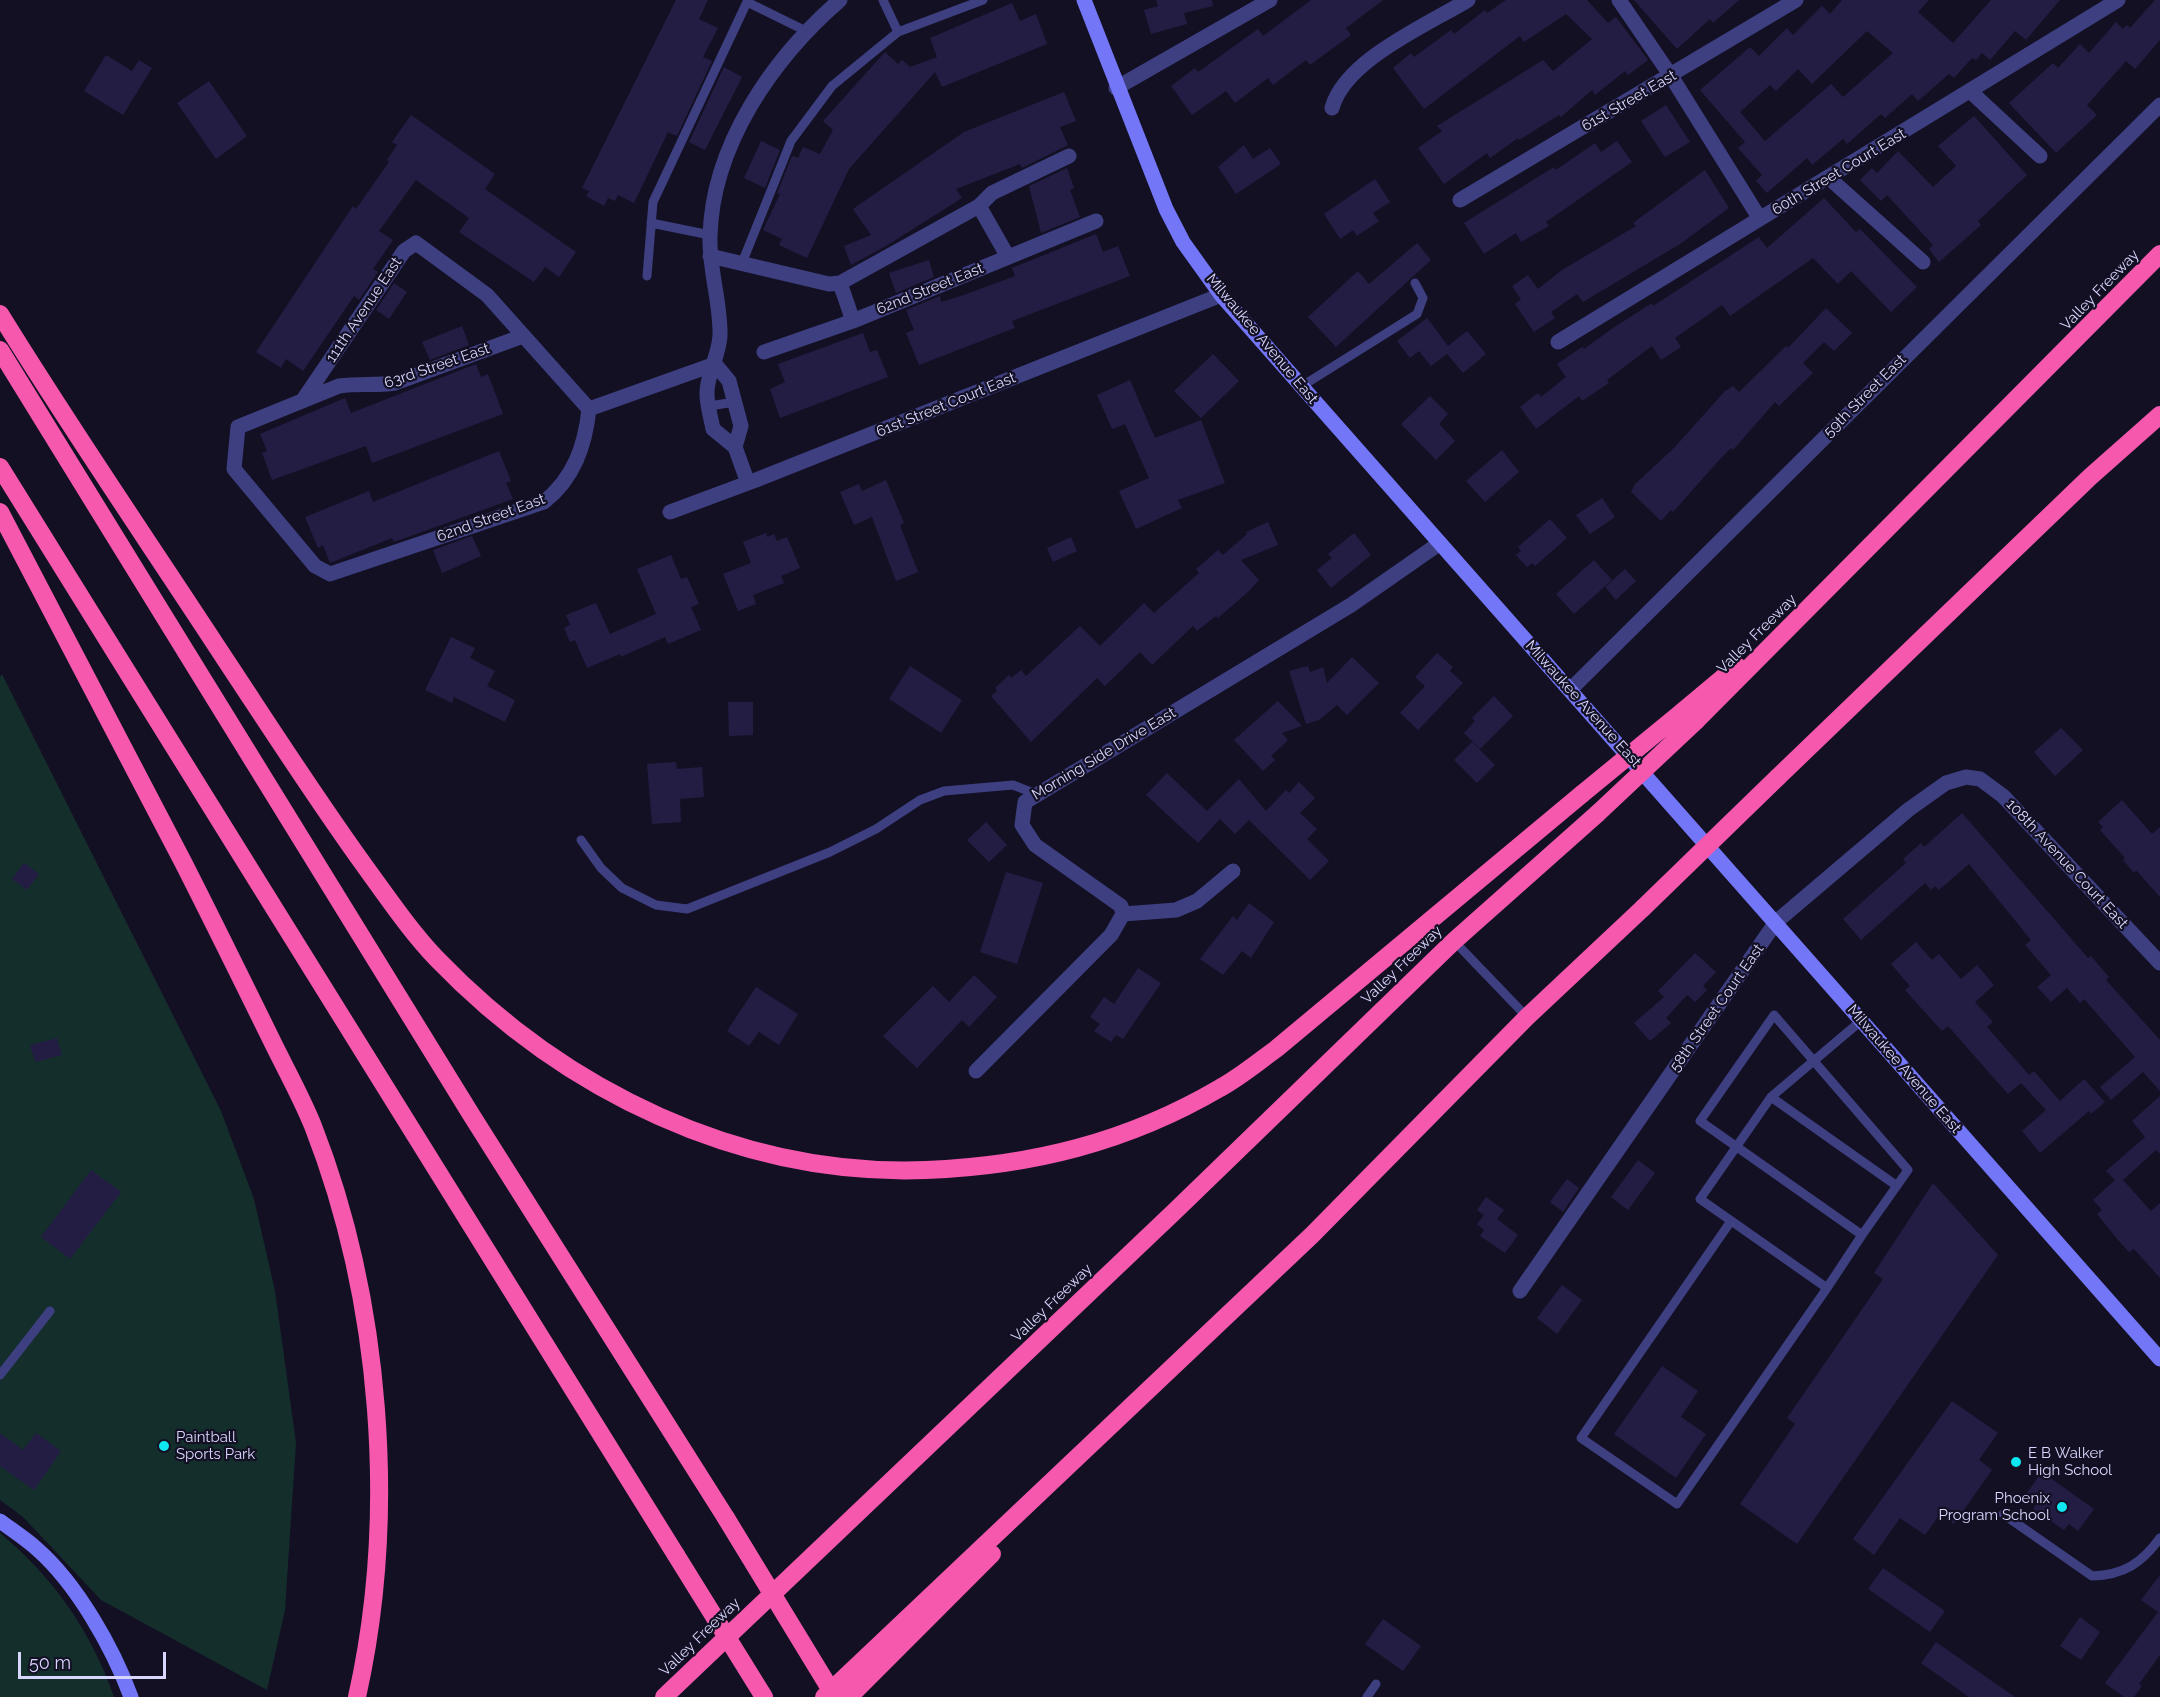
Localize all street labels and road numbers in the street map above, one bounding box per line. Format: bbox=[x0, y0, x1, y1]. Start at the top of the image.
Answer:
street label: 61st Street East bbox=[1578, 67, 1680, 135]
street label: 60th Street Court East bbox=[1769, 125, 1909, 219]
street label: Valley Freeway bbox=[2057, 246, 2143, 334]
street label: 111th Avenue East bbox=[322, 254, 406, 366]
street label: 62nd Street East bbox=[874, 259, 986, 319]
street label: Milwaukee Avenue East bbox=[1202, 270, 1322, 408]
street label: 63rd Street East bbox=[382, 340, 492, 392]
street label: 59th Street East bbox=[1820, 351, 1910, 441]
street label: 61st Street Court East bbox=[874, 369, 1018, 441]
street label: 62nd Street East bbox=[434, 490, 548, 546]
street label: Valley Freeway bbox=[1714, 591, 1800, 677]
street label: Milwaukee Avenue East bbox=[1521, 637, 1645, 771]
street label: Morning Side Drive East bbox=[1029, 704, 1179, 804]
street label: 108th Avenue Court East bbox=[2002, 796, 2132, 932]
street label: Valley Freeway bbox=[1358, 922, 1446, 1008]
street label: 58th Street Court East bbox=[1666, 941, 1768, 1075]
street label: Milwaukee Avenue East bbox=[1843, 1001, 1965, 1137]
street label: Valley Freeway bbox=[1008, 1260, 1096, 1346]
street label: Valley Freeway bbox=[656, 1594, 744, 1680]

